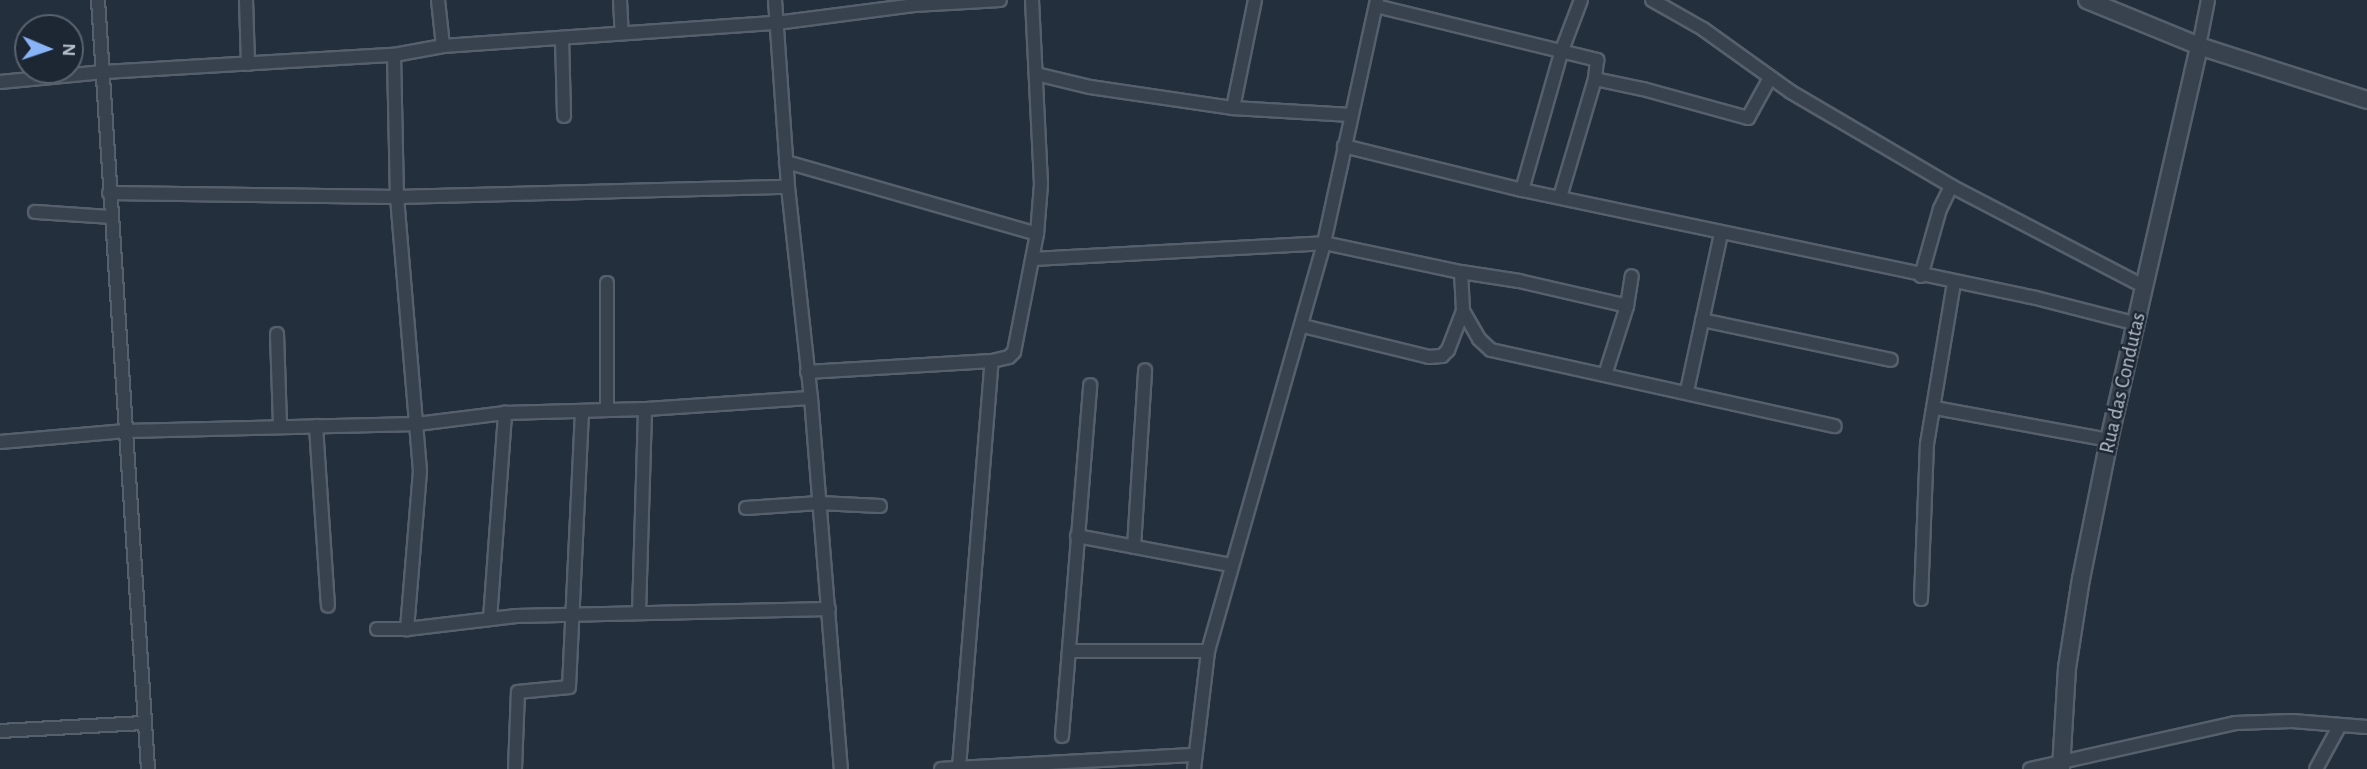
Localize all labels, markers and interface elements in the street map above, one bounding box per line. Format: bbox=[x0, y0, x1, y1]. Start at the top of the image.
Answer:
north arrow bbox=[14, 14, 84, 84]
text: N bbox=[59, 43, 78, 57]
street label: Rua das Condutas bbox=[2095, 310, 2151, 456]

